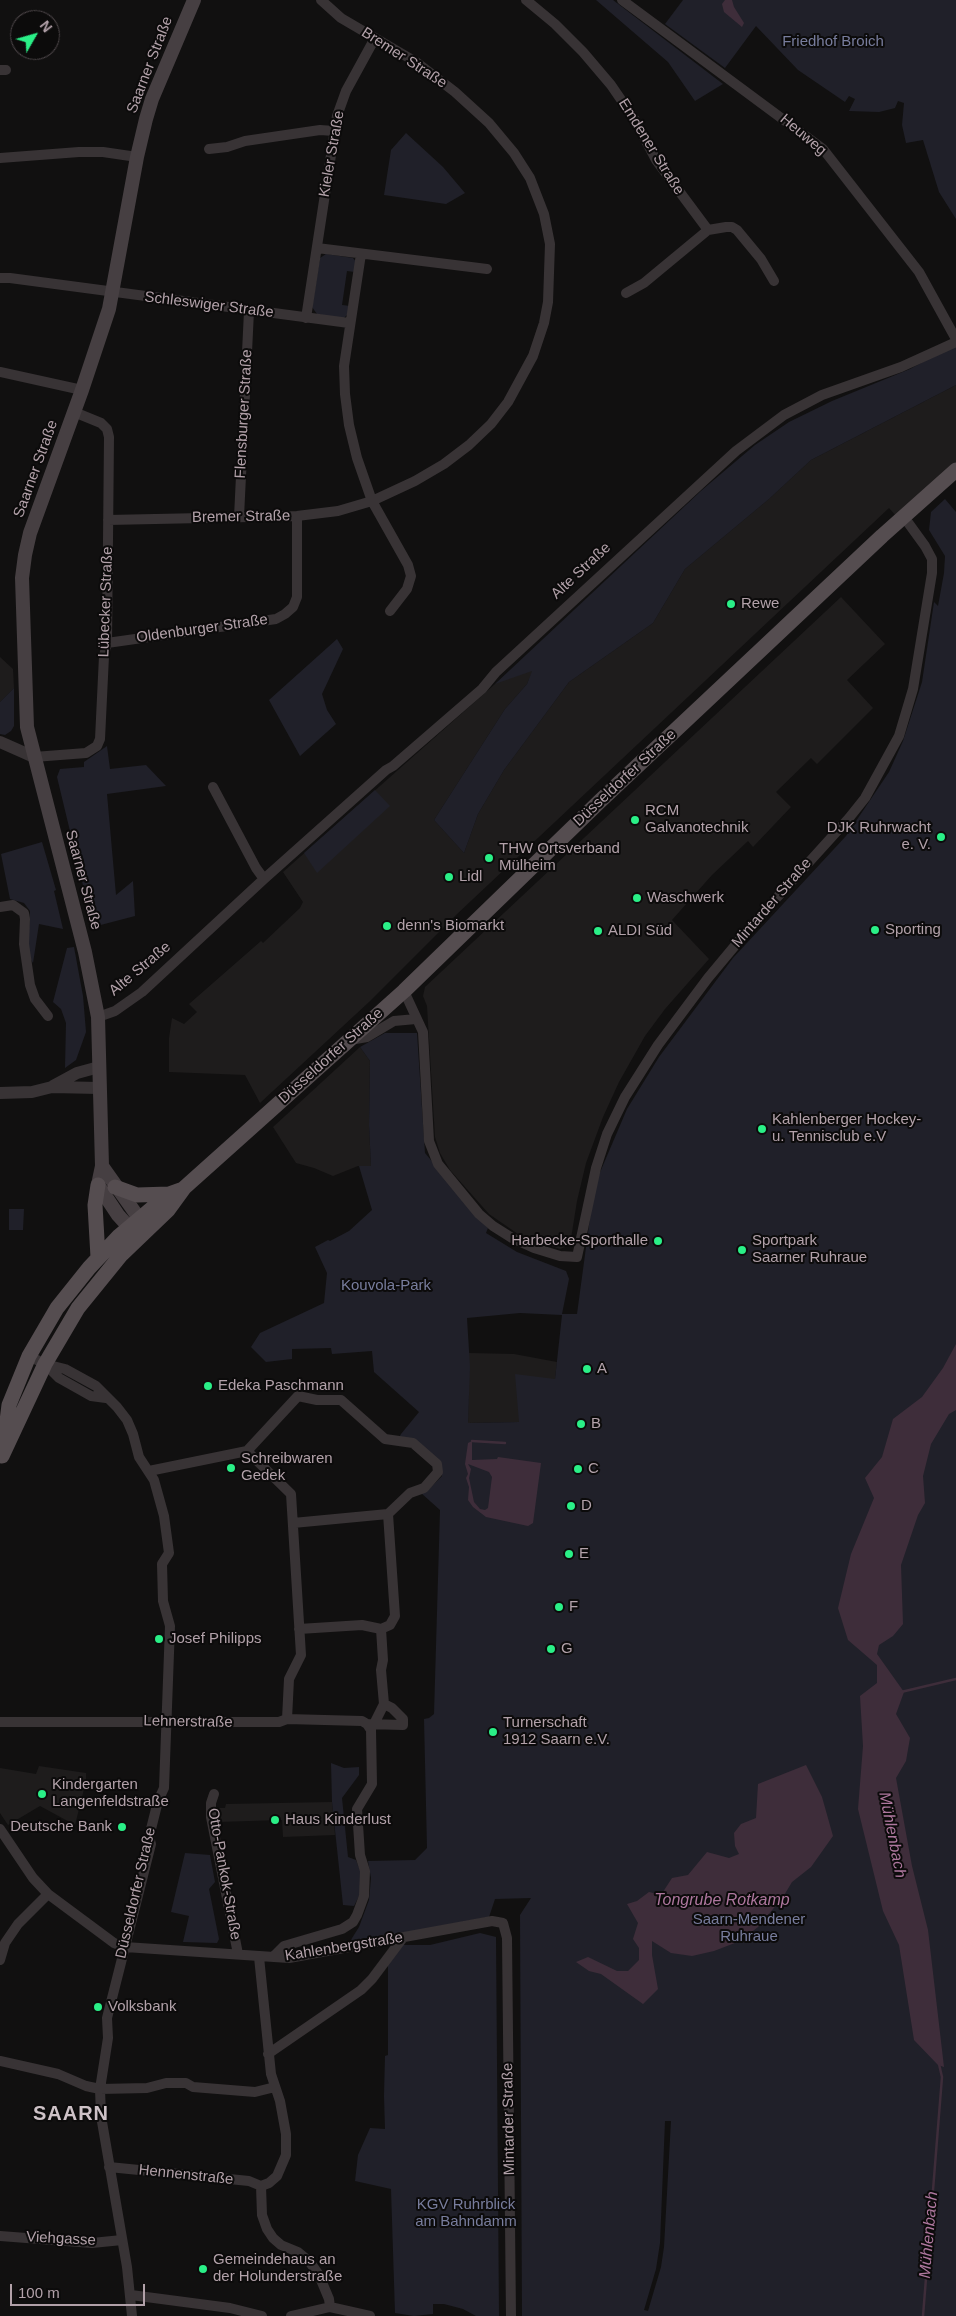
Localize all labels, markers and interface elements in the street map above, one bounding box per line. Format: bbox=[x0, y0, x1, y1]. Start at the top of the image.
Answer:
north arrow bbox=[10, 10, 60, 60]
street label: Saarner Straße bbox=[123, 14, 177, 116]
text: N bbox=[37, 17, 55, 35]
street label: Bremer Straße bbox=[358, 24, 450, 92]
park label: Friedhof Broich bbox=[782, 33, 884, 51]
street label: Emdener Straße bbox=[614, 96, 688, 198]
street label: Kieler Straße bbox=[316, 109, 348, 199]
street label: Heuweg bbox=[776, 110, 830, 160]
street label: Schleswiger Straße bbox=[143, 288, 275, 322]
street label: Flensburger Straße bbox=[232, 349, 256, 479]
street label: Saarner Straße bbox=[10, 418, 62, 520]
street label: Bremer Straße bbox=[192, 507, 290, 527]
street label: Alte Straße bbox=[547, 539, 615, 603]
street label: Lübecker Straße bbox=[95, 546, 117, 658]
place label: Rewe bbox=[741, 595, 779, 613]
marker: Rewe bbox=[725, 598, 737, 610]
street label: Oldenburger Straße bbox=[135, 611, 269, 647]
street label: Düsseldorfer Straße bbox=[570, 726, 680, 830]
place label: RCM Galvanotechnik bbox=[645, 802, 748, 837]
marker: RCM Galvanotechnik bbox=[629, 814, 641, 826]
place label: DJK Ruhrwacht e. V. bbox=[827, 819, 931, 854]
street label: Saarner Straße bbox=[61, 828, 105, 932]
marker: DJK Ruhrwacht e. V. bbox=[935, 831, 947, 843]
place label: THW Ortsverband Mülheim bbox=[499, 840, 620, 875]
marker: THW Ortsverband Mülheim bbox=[483, 852, 495, 864]
street label: Mintarder Straße bbox=[728, 855, 816, 951]
place label: Lidl bbox=[459, 868, 482, 886]
marker: Lidl bbox=[443, 871, 455, 883]
place label: Waschwerk bbox=[647, 889, 724, 907]
marker: Waschwerk bbox=[631, 892, 643, 904]
place label: denn's Biomarkt bbox=[397, 917, 504, 935]
marker: denn's Biomarkt bbox=[381, 920, 393, 932]
place label: Sporting bbox=[885, 921, 941, 939]
place label: ALDI Süd bbox=[608, 922, 672, 940]
marker: Sporting bbox=[869, 924, 881, 936]
marker: ALDI Süd bbox=[592, 925, 604, 937]
street label: Alte Straße bbox=[105, 938, 175, 1000]
street label: Düsseldorfer Straße bbox=[275, 1004, 387, 1108]
place label: Kahlenberger Hockey- u. Tennisclub e.V bbox=[772, 1111, 921, 1146]
marker: Kahlenberger Hockey- u. Tennisclub e.V bbox=[756, 1123, 768, 1135]
place label: Harbecke-Sporthalle bbox=[511, 1232, 648, 1250]
place label: Sportpark Saarner Ruhraue bbox=[752, 1232, 867, 1267]
marker: Harbecke-Sporthalle bbox=[652, 1235, 664, 1247]
marker: Sportpark Saarner Ruhraue bbox=[736, 1244, 748, 1256]
park label: Kouvola-Park bbox=[341, 1277, 431, 1295]
place label: A bbox=[597, 1360, 607, 1378]
marker: A bbox=[581, 1363, 593, 1375]
place label: Edeka Paschmann bbox=[218, 1377, 344, 1395]
marker: Edeka Paschmann bbox=[202, 1380, 214, 1392]
place label: B bbox=[591, 1415, 601, 1433]
marker: B bbox=[575, 1418, 587, 1430]
place label: Schreibwaren Gedek bbox=[241, 1450, 333, 1485]
place label: C bbox=[588, 1460, 599, 1478]
marker: Schreibwaren Gedek bbox=[225, 1462, 237, 1474]
marker: C bbox=[572, 1463, 584, 1475]
place label: D bbox=[581, 1497, 592, 1515]
marker: D bbox=[565, 1500, 577, 1512]
place label: E bbox=[579, 1545, 589, 1563]
marker: E bbox=[563, 1548, 575, 1560]
place label: F bbox=[569, 1598, 578, 1616]
marker: F bbox=[553, 1601, 565, 1613]
place label: Josef Philipps bbox=[169, 1630, 262, 1648]
marker: Josef Philipps bbox=[153, 1633, 165, 1645]
place label: G bbox=[561, 1640, 573, 1658]
marker: G bbox=[545, 1643, 557, 1655]
street label: Lehnerstraße bbox=[143, 1712, 233, 1732]
place label: Turnerschaft 1912 Saarn e.V. bbox=[503, 1714, 610, 1749]
marker: Turnerschaft 1912 Saarn e.V. bbox=[487, 1726, 499, 1738]
place label: Kindergarten Langenfeldstraße bbox=[52, 1776, 169, 1811]
marker: Kindergarten Langenfeldstraße bbox=[36, 1788, 48, 1800]
water label: Mühlenbach bbox=[874, 1790, 910, 1880]
street label: Otto-Pankok-Straße bbox=[204, 1807, 244, 1941]
place label: Haus Kinderlust bbox=[285, 1811, 391, 1829]
marker: Haus Kinderlust bbox=[269, 1814, 281, 1826]
place label: Deutsche Bank bbox=[10, 1818, 112, 1836]
marker: Deutsche Bank bbox=[116, 1821, 128, 1833]
street label: Düsseldorfer Straße bbox=[112, 1826, 160, 1960]
water label: Tongrube Rotkamp bbox=[654, 1891, 790, 1911]
park label: Saarn-Mendener Ruhraue bbox=[693, 1911, 805, 1946]
street label: Kahlenbergstraße bbox=[284, 1929, 404, 1965]
place label: Volksbank bbox=[108, 1998, 176, 2016]
marker: Volksbank bbox=[92, 2001, 104, 2013]
street label: Mintarder Straße bbox=[499, 2063, 519, 2175]
district label: SAARN bbox=[32, 2102, 110, 2126]
street label: Hennenstraße bbox=[138, 2161, 234, 2189]
water label: Mühlenbach bbox=[916, 2191, 942, 2279]
park label: KGV Ruhrblick am Bahndamm bbox=[415, 2196, 517, 2231]
street label: Viehgasse bbox=[26, 2228, 96, 2250]
place label: Gemeindehaus an der Holunderstraße bbox=[213, 2251, 342, 2286]
marker: Gemeindehaus an der Holunderstraße bbox=[197, 2263, 209, 2275]
scale bar bbox=[12, 2274, 148, 2306]
text: 100 m bbox=[18, 2284, 60, 2301]

